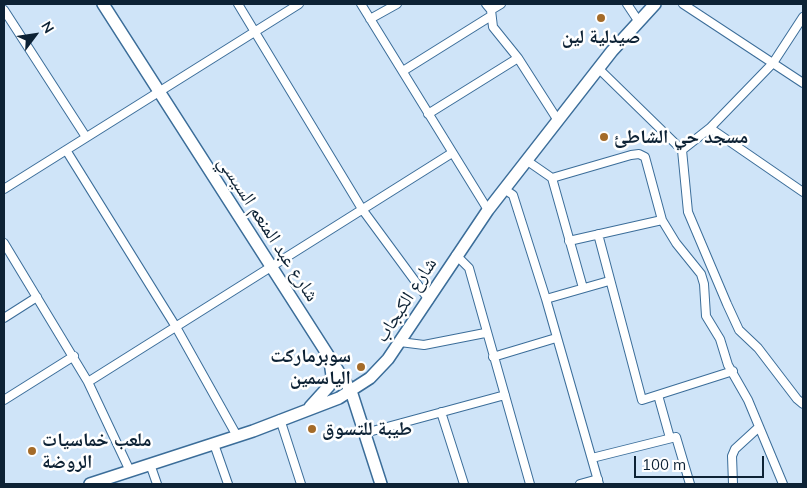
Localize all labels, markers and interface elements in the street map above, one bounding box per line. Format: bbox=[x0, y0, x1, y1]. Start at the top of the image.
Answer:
north arrow bbox=[10, 10, 60, 60]
marker: صيدلية لين bbox=[595, 12, 607, 24]
text: N bbox=[37, 18, 58, 36]
place label: صيدلية لين bbox=[562, 26, 640, 48]
place label: مسجد حي الشاطئ bbox=[614, 126, 748, 148]
marker: مسجد حي الشاطئ bbox=[598, 131, 610, 143]
street label: شارع عبد المنعم السيسي bbox=[213, 152, 323, 306]
street label: شارع الكبجاب bbox=[370, 254, 442, 346]
place label: سوبرماركت الياسمين bbox=[270, 345, 351, 389]
marker: سوبرماركت الياسمين bbox=[355, 361, 367, 373]
place label: طيبة للتسوق bbox=[322, 418, 412, 440]
marker: طيبة للتسوق bbox=[306, 423, 318, 435]
place label: ملعب خماسيات الروضة bbox=[42, 429, 151, 473]
marker: ملعب خماسيات الروضة bbox=[26, 445, 38, 457]
scale bar bbox=[637, 446, 767, 478]
text: 100 m bbox=[642, 455, 686, 474]

